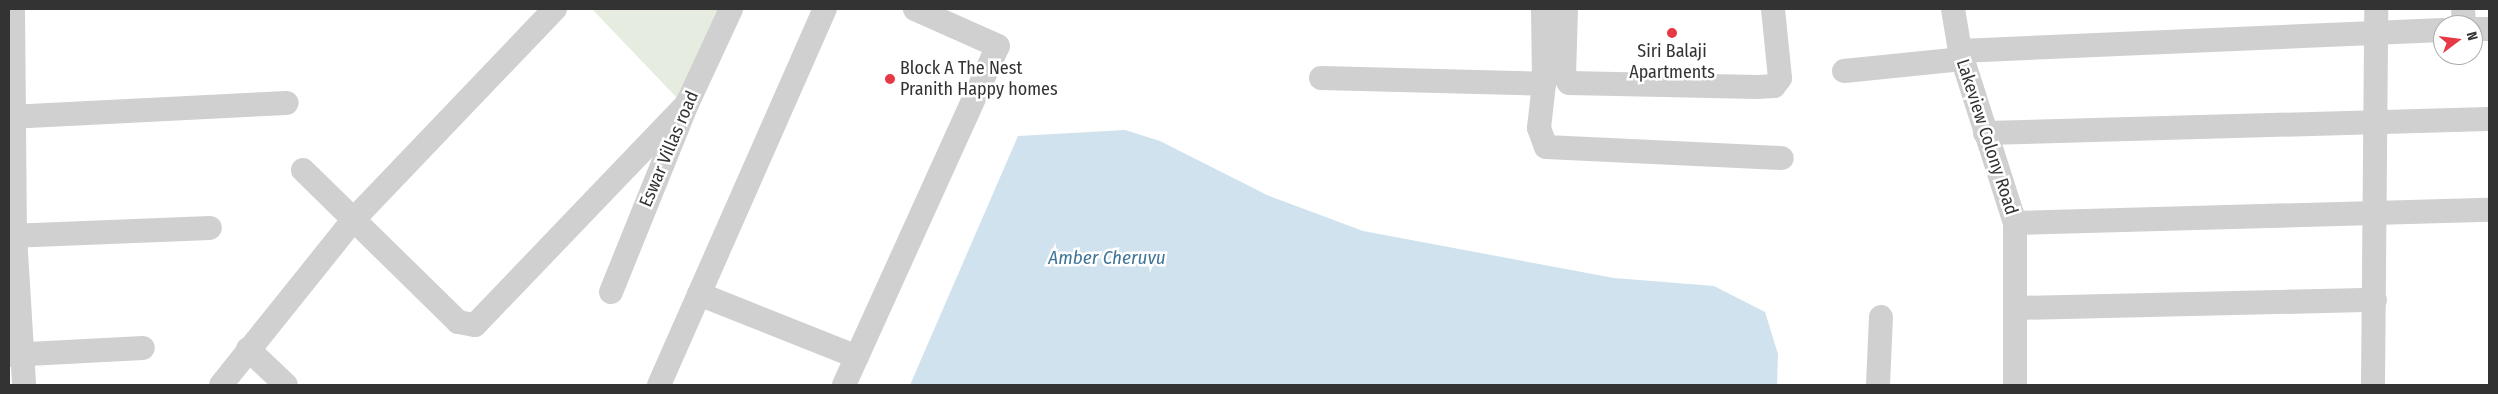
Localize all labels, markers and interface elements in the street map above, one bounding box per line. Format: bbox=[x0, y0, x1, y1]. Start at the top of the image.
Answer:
north arrow bbox=[2433, 15, 2483, 65]
marker: Siri Balaji Apartments bbox=[1666, 27, 1678, 39]
text: N bbox=[2463, 30, 2481, 42]
place label: Siri Balaji Apartments bbox=[1629, 41, 1715, 84]
street label: Lakeview Colony Road bbox=[1952, 56, 2022, 218]
place label: Block A The Nest Pranith Happy homes bbox=[900, 58, 1058, 100]
marker: Block A The Nest Pranith Happy homes bbox=[884, 73, 896, 85]
street label: Eswar Villas road bbox=[635, 88, 703, 210]
water label: Amber Cheruvu bbox=[1048, 247, 1166, 269]

